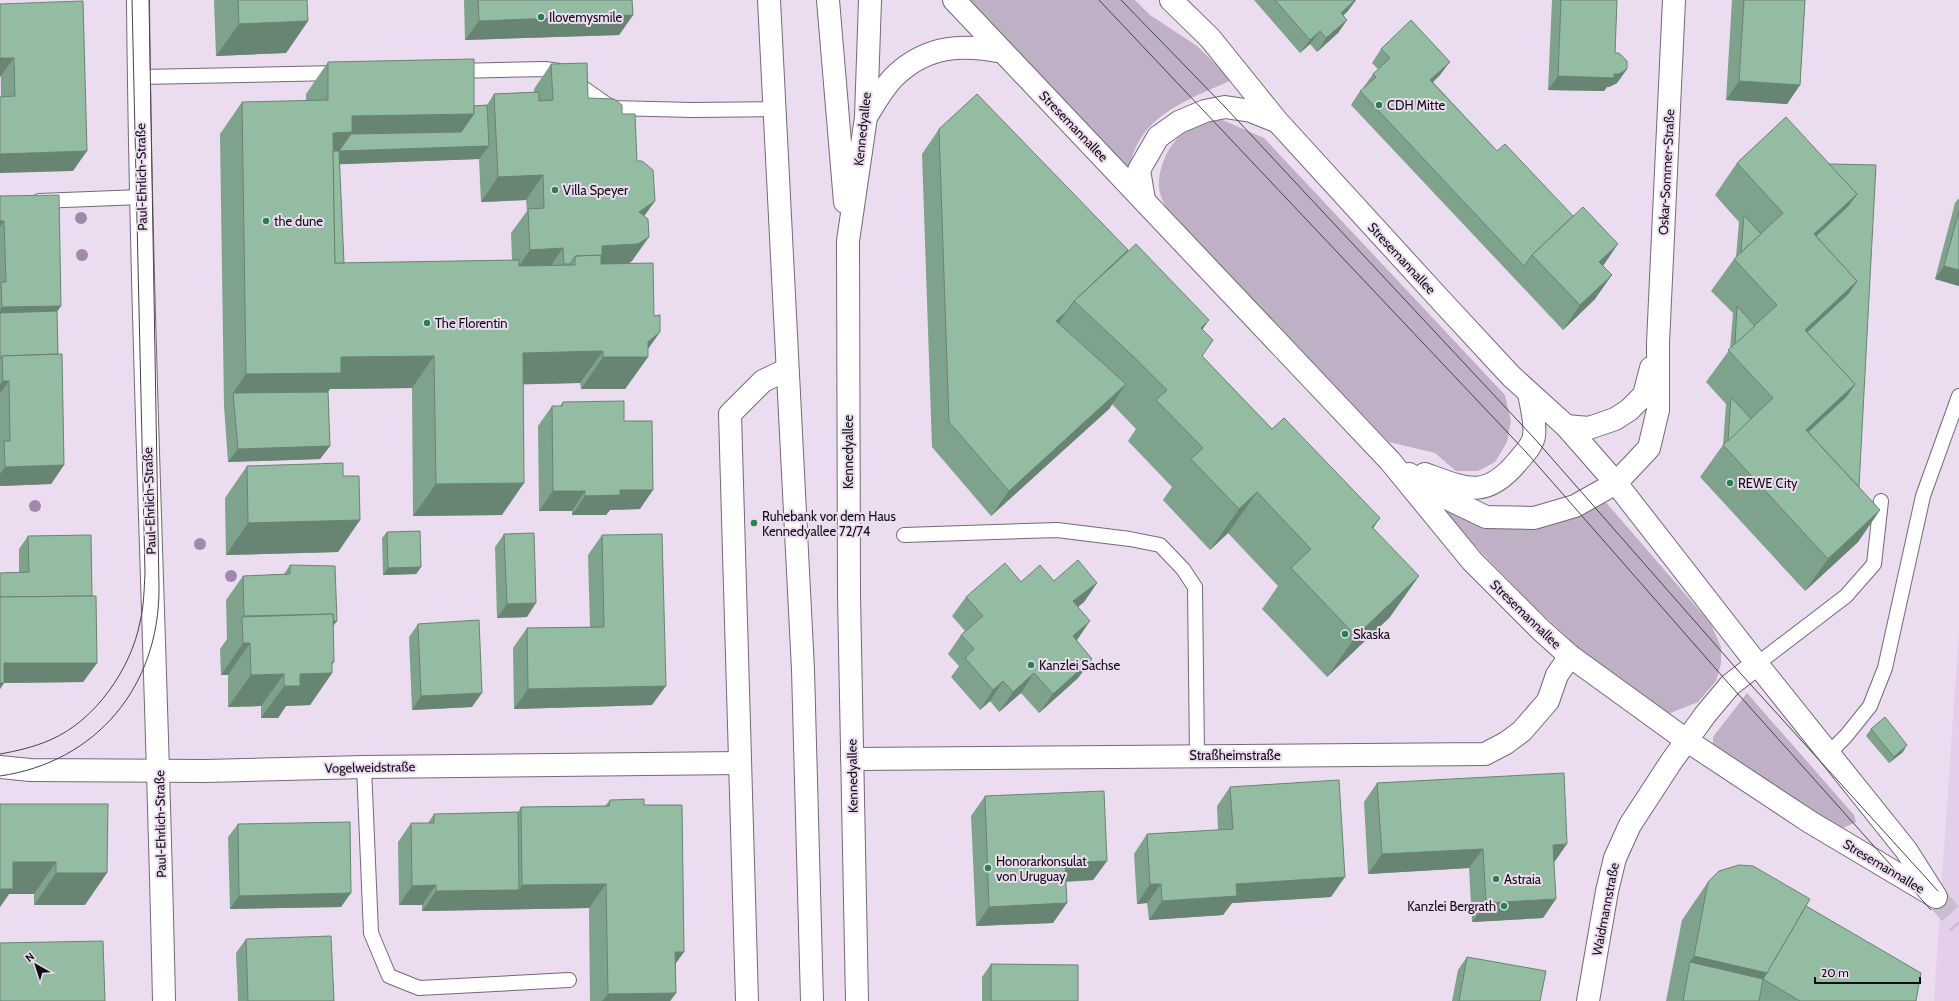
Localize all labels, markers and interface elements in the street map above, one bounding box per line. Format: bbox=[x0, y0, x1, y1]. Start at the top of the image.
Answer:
place label: Ilovemysmile bbox=[549, 9, 622, 25]
marker: Ilovemysmile bbox=[536, 12, 546, 22]
street label: Stresemannallee bbox=[1036, 87, 1112, 165]
street label: Kennedyallee bbox=[850, 91, 874, 167]
place label: CDH Mitte bbox=[1387, 97, 1445, 113]
marker: CDH Mitte bbox=[1374, 100, 1384, 110]
street label: Oskar-Sommer-Straße bbox=[1655, 108, 1677, 235]
street label: Paul-Ehrlich-Straße bbox=[132, 123, 150, 231]
place label: Villa Speyer bbox=[563, 182, 629, 198]
marker: Villa Speyer bbox=[550, 185, 560, 195]
place label: the dune bbox=[274, 213, 323, 229]
marker: the dune bbox=[261, 216, 271, 226]
street label: Stresemannallee bbox=[1365, 219, 1440, 297]
place label: The Florentin bbox=[435, 315, 508, 331]
marker: The Florentin bbox=[422, 318, 432, 328]
street label: Kennedyallee bbox=[840, 415, 856, 489]
street label: Paul-Ehrlich-Straße bbox=[139, 447, 159, 555]
place label: REWE City bbox=[1738, 475, 1798, 491]
marker: REWE City bbox=[1725, 478, 1735, 488]
place label: Ruhebank vor dem Haus Kennedyallee 72/74 bbox=[762, 508, 896, 539]
marker: Ruhebank vor dem Haus Kennedyallee 72/74 bbox=[749, 518, 759, 528]
street label: Stresemannallee bbox=[1487, 576, 1565, 652]
place label: Skaska bbox=[1353, 626, 1391, 642]
marker: Skaska bbox=[1340, 629, 1350, 639]
place label: Kanzlei Sachse bbox=[1039, 657, 1120, 673]
marker: Kanzlei Sachse bbox=[1026, 660, 1036, 670]
street label: Kennedyallee bbox=[843, 738, 861, 813]
street label: Straßheimstraße bbox=[1189, 747, 1281, 763]
street label: Vogelweidstraße bbox=[325, 758, 416, 776]
street label: Paul-Ehrlich-Straße bbox=[151, 770, 169, 878]
street label: Stresemannallee bbox=[1840, 835, 1928, 897]
place label: Honorarkonsulat von Uruguay bbox=[996, 853, 1087, 884]
street label: Waidmannstraße bbox=[1588, 861, 1622, 957]
marker: Honorarkonsulat von Uruguay bbox=[983, 863, 993, 873]
place label: Astraia bbox=[1504, 871, 1542, 887]
marker: Astraia bbox=[1491, 874, 1501, 884]
place label: Kanzlei Bergrath bbox=[1407, 898, 1496, 914]
marker: Kanzlei Bergrath bbox=[1499, 901, 1509, 911]
north arrow bbox=[16, 945, 56, 985]
text: N bbox=[22, 949, 37, 965]
scale bar bbox=[1815, 959, 1920, 985]
text: 20 m bbox=[1821, 965, 1849, 980]

